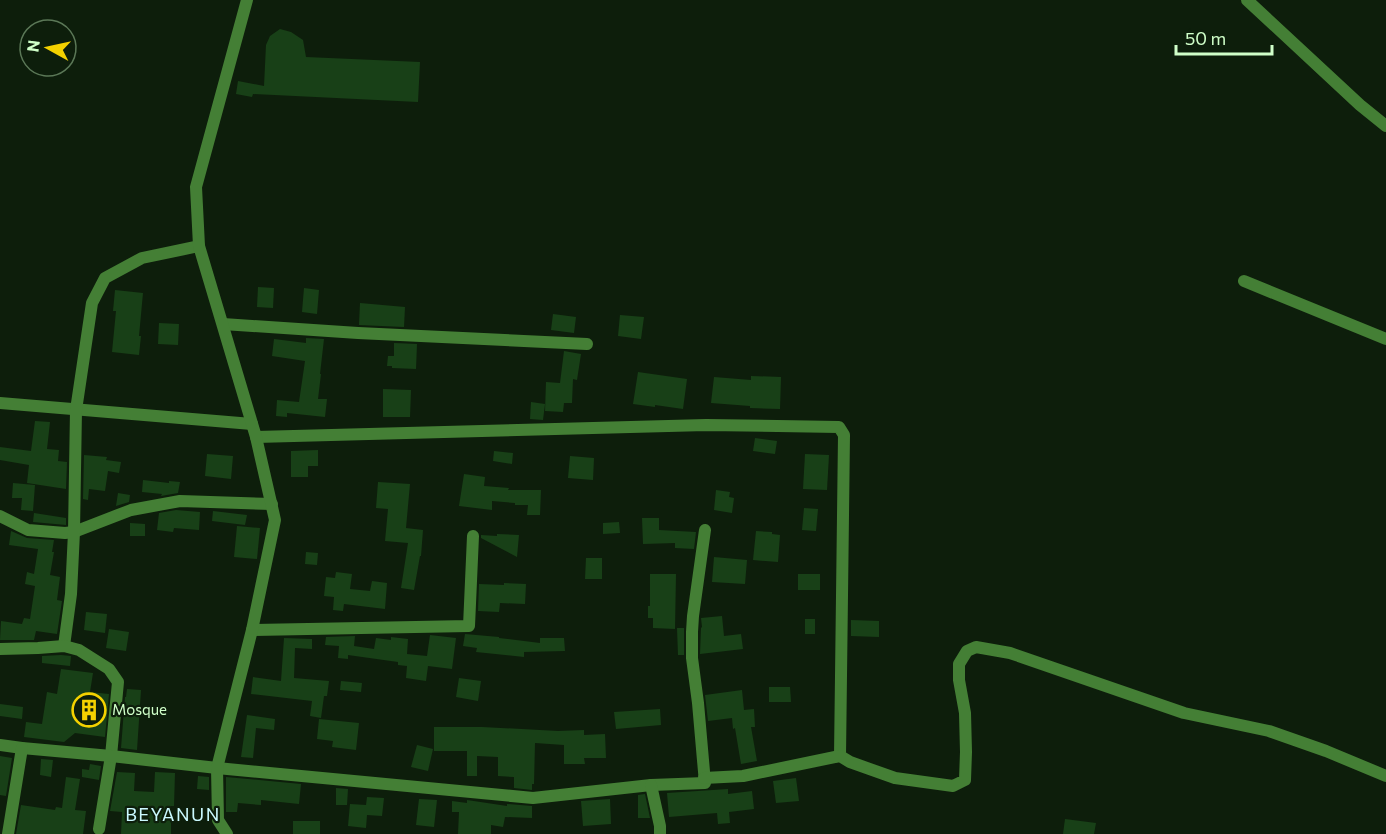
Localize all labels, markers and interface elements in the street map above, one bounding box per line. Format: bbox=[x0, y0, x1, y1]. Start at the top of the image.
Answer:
north arrow bbox=[18, 18, 78, 78]
scale bar bbox=[1176, 18, 1272, 56]
text: 50 m bbox=[1185, 27, 1226, 49]
text: N bbox=[22, 39, 43, 53]
building icon: Mosque bbox=[71, 692, 107, 728]
place label: Mosque bbox=[112, 700, 167, 718]
district label: BEYANUN bbox=[125, 803, 221, 825]

